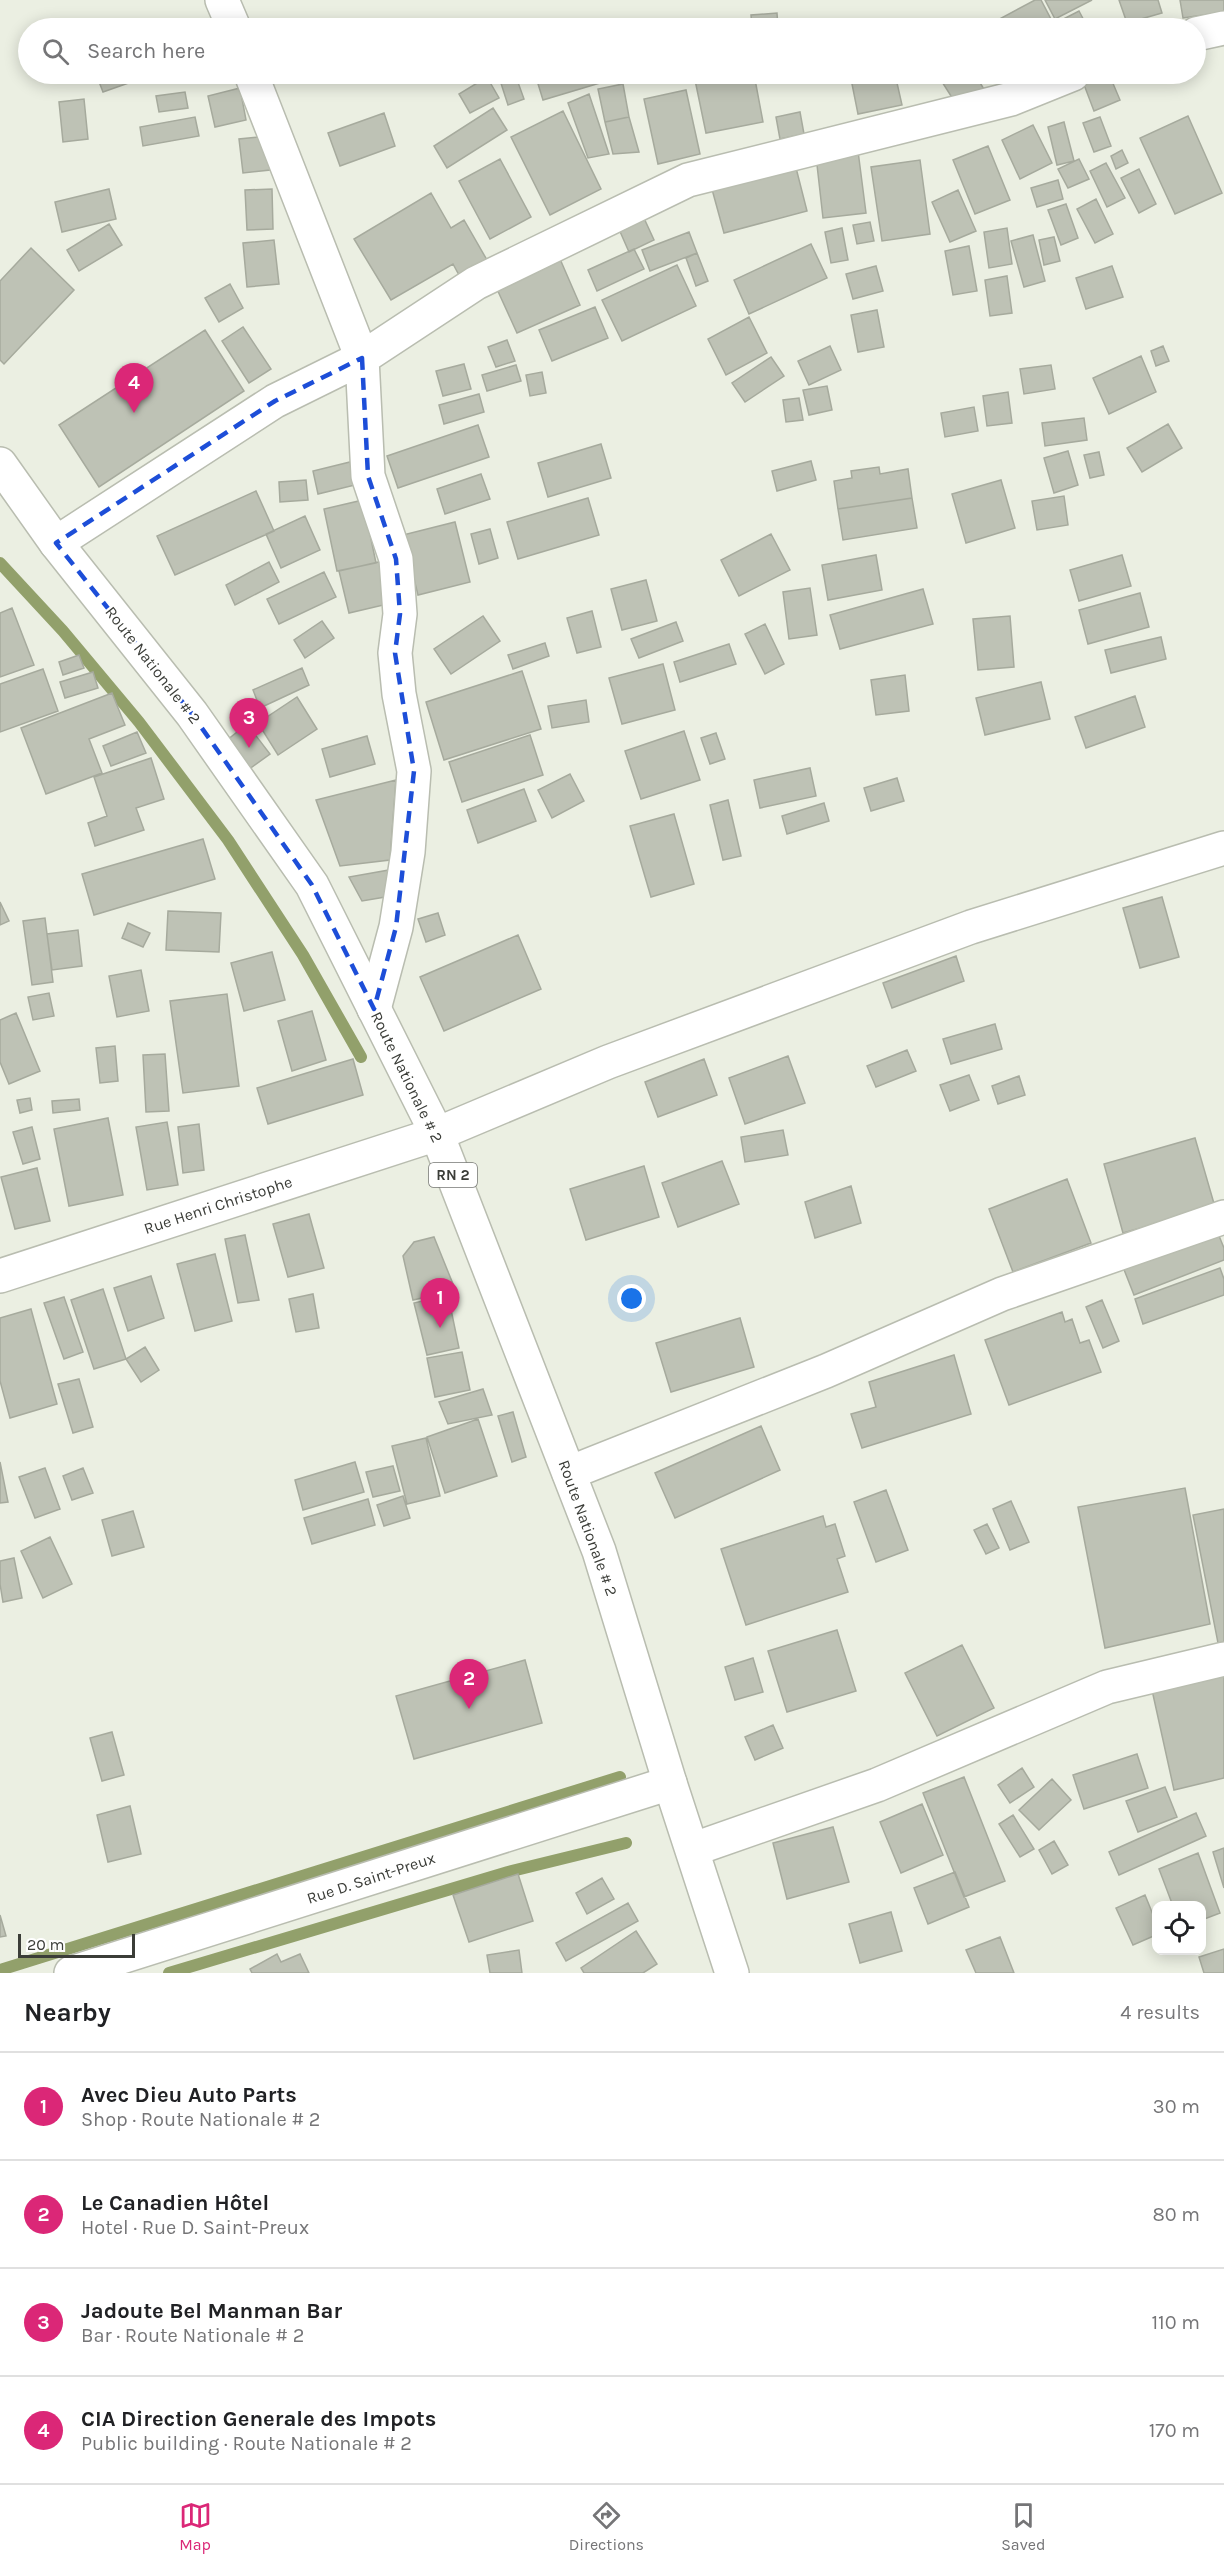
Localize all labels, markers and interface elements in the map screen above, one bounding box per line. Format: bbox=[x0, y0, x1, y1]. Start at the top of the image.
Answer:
search box bbox=[18, 18, 1206, 84]
icon: search bbox=[39, 35, 72, 68]
text: Search here bbox=[87, 38, 205, 64]
pin: 4 bbox=[114, 364, 154, 413]
street label: Route Nationale # 2 bbox=[101, 603, 205, 727]
pin: 3 bbox=[230, 698, 268, 748]
street label: Route Nationale # 2 bbox=[367, 1008, 447, 1146]
road number: RN 2 bbox=[429, 1163, 477, 1187]
street label: Rue Henri Christophe bbox=[141, 1172, 295, 1238]
pin: 1 bbox=[420, 1278, 460, 1328]
your location bbox=[617, 1284, 646, 1313]
street label: Route Nationale # 2 bbox=[555, 1457, 621, 1599]
pin: 2 bbox=[450, 1660, 488, 1709]
street label: Rue D. Saint-Preux bbox=[304, 1848, 438, 1908]
map controls bbox=[1152, 1901, 1206, 1955]
button: locate bbox=[1152, 1901, 1206, 1955]
scale bar bbox=[18, 1931, 135, 1958]
text: 20 m bbox=[27, 1935, 65, 1954]
text: Nearby bbox=[24, 1997, 111, 2028]
text: 4 results bbox=[1120, 2001, 1200, 2024]
text: Avec Dieu Auto Parts bbox=[81, 2082, 297, 2108]
text: 1 bbox=[40, 2095, 47, 2118]
text: 30 m bbox=[1153, 2095, 1200, 2118]
text: Shop · Route Nationale # 2 bbox=[81, 2108, 320, 2131]
text: Le Canadien Hôtel bbox=[81, 2190, 269, 2216]
text: 2 bbox=[37, 2203, 50, 2226]
text: 80 m bbox=[1152, 2203, 1200, 2226]
text: Hotel · Rue D. Saint-Preux bbox=[81, 2216, 309, 2239]
text: Jadoute Bel Manman Bar bbox=[81, 2298, 342, 2324]
text: 3 bbox=[37, 2311, 50, 2334]
text: 110 m bbox=[1151, 2311, 1200, 2334]
text: Bar · Route Nationale # 2 bbox=[81, 2324, 304, 2347]
text: CIA Direction Generale des Impots bbox=[81, 2406, 436, 2432]
text: 4 bbox=[38, 2419, 49, 2442]
text: 170 m bbox=[1149, 2419, 1200, 2442]
text: Public building · Route Nationale # 2 bbox=[81, 2432, 412, 2455]
tab: Map bbox=[179, 2499, 212, 2554]
tab: Directions bbox=[569, 2499, 644, 2554]
tab: Saved bbox=[1001, 2499, 1045, 2554]

